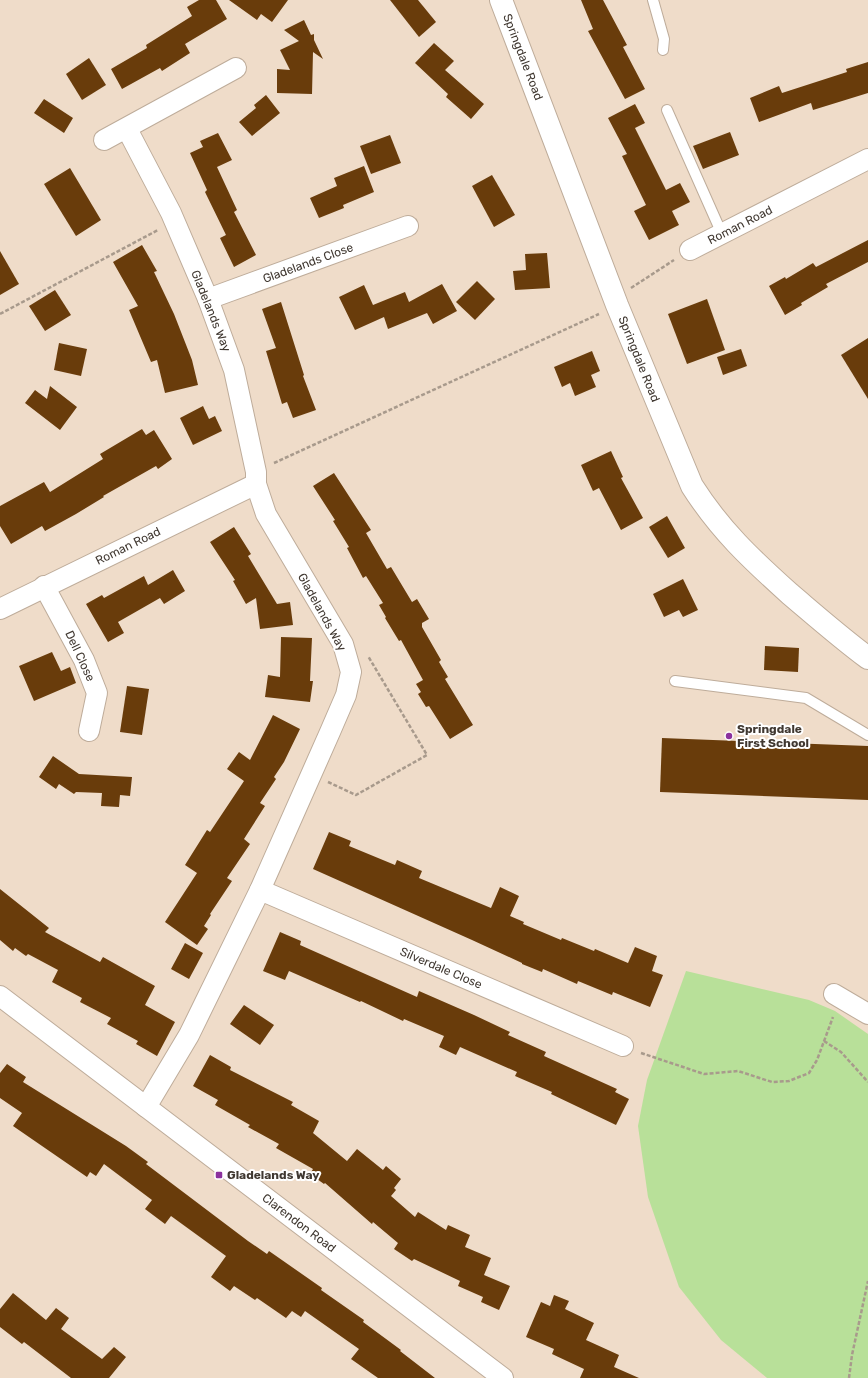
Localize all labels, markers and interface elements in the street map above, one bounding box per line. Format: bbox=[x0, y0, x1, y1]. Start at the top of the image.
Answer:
street label: Springdale Road bbox=[500, 12, 546, 102]
street label: Roman Road bbox=[705, 203, 775, 247]
street label: Gladelands Close bbox=[261, 240, 355, 286]
street label: Gladelands Way bbox=[188, 268, 234, 354]
street label: Springdale Road bbox=[615, 314, 663, 404]
street label: Roman Road bbox=[93, 524, 163, 568]
street label: Gladelands Way bbox=[295, 571, 349, 654]
street label: Dell Close bbox=[62, 628, 98, 684]
place label: Springdale First School bbox=[737, 722, 809, 750]
marker: Springdale First School bbox=[724, 731, 734, 741]
street label: Silverdale Close bbox=[398, 944, 484, 992]
place label: Gladelands Way bbox=[227, 1168, 320, 1182]
marker: Gladelands Way bbox=[214, 1170, 224, 1180]
street label: Clarendon Road bbox=[259, 1191, 339, 1255]

